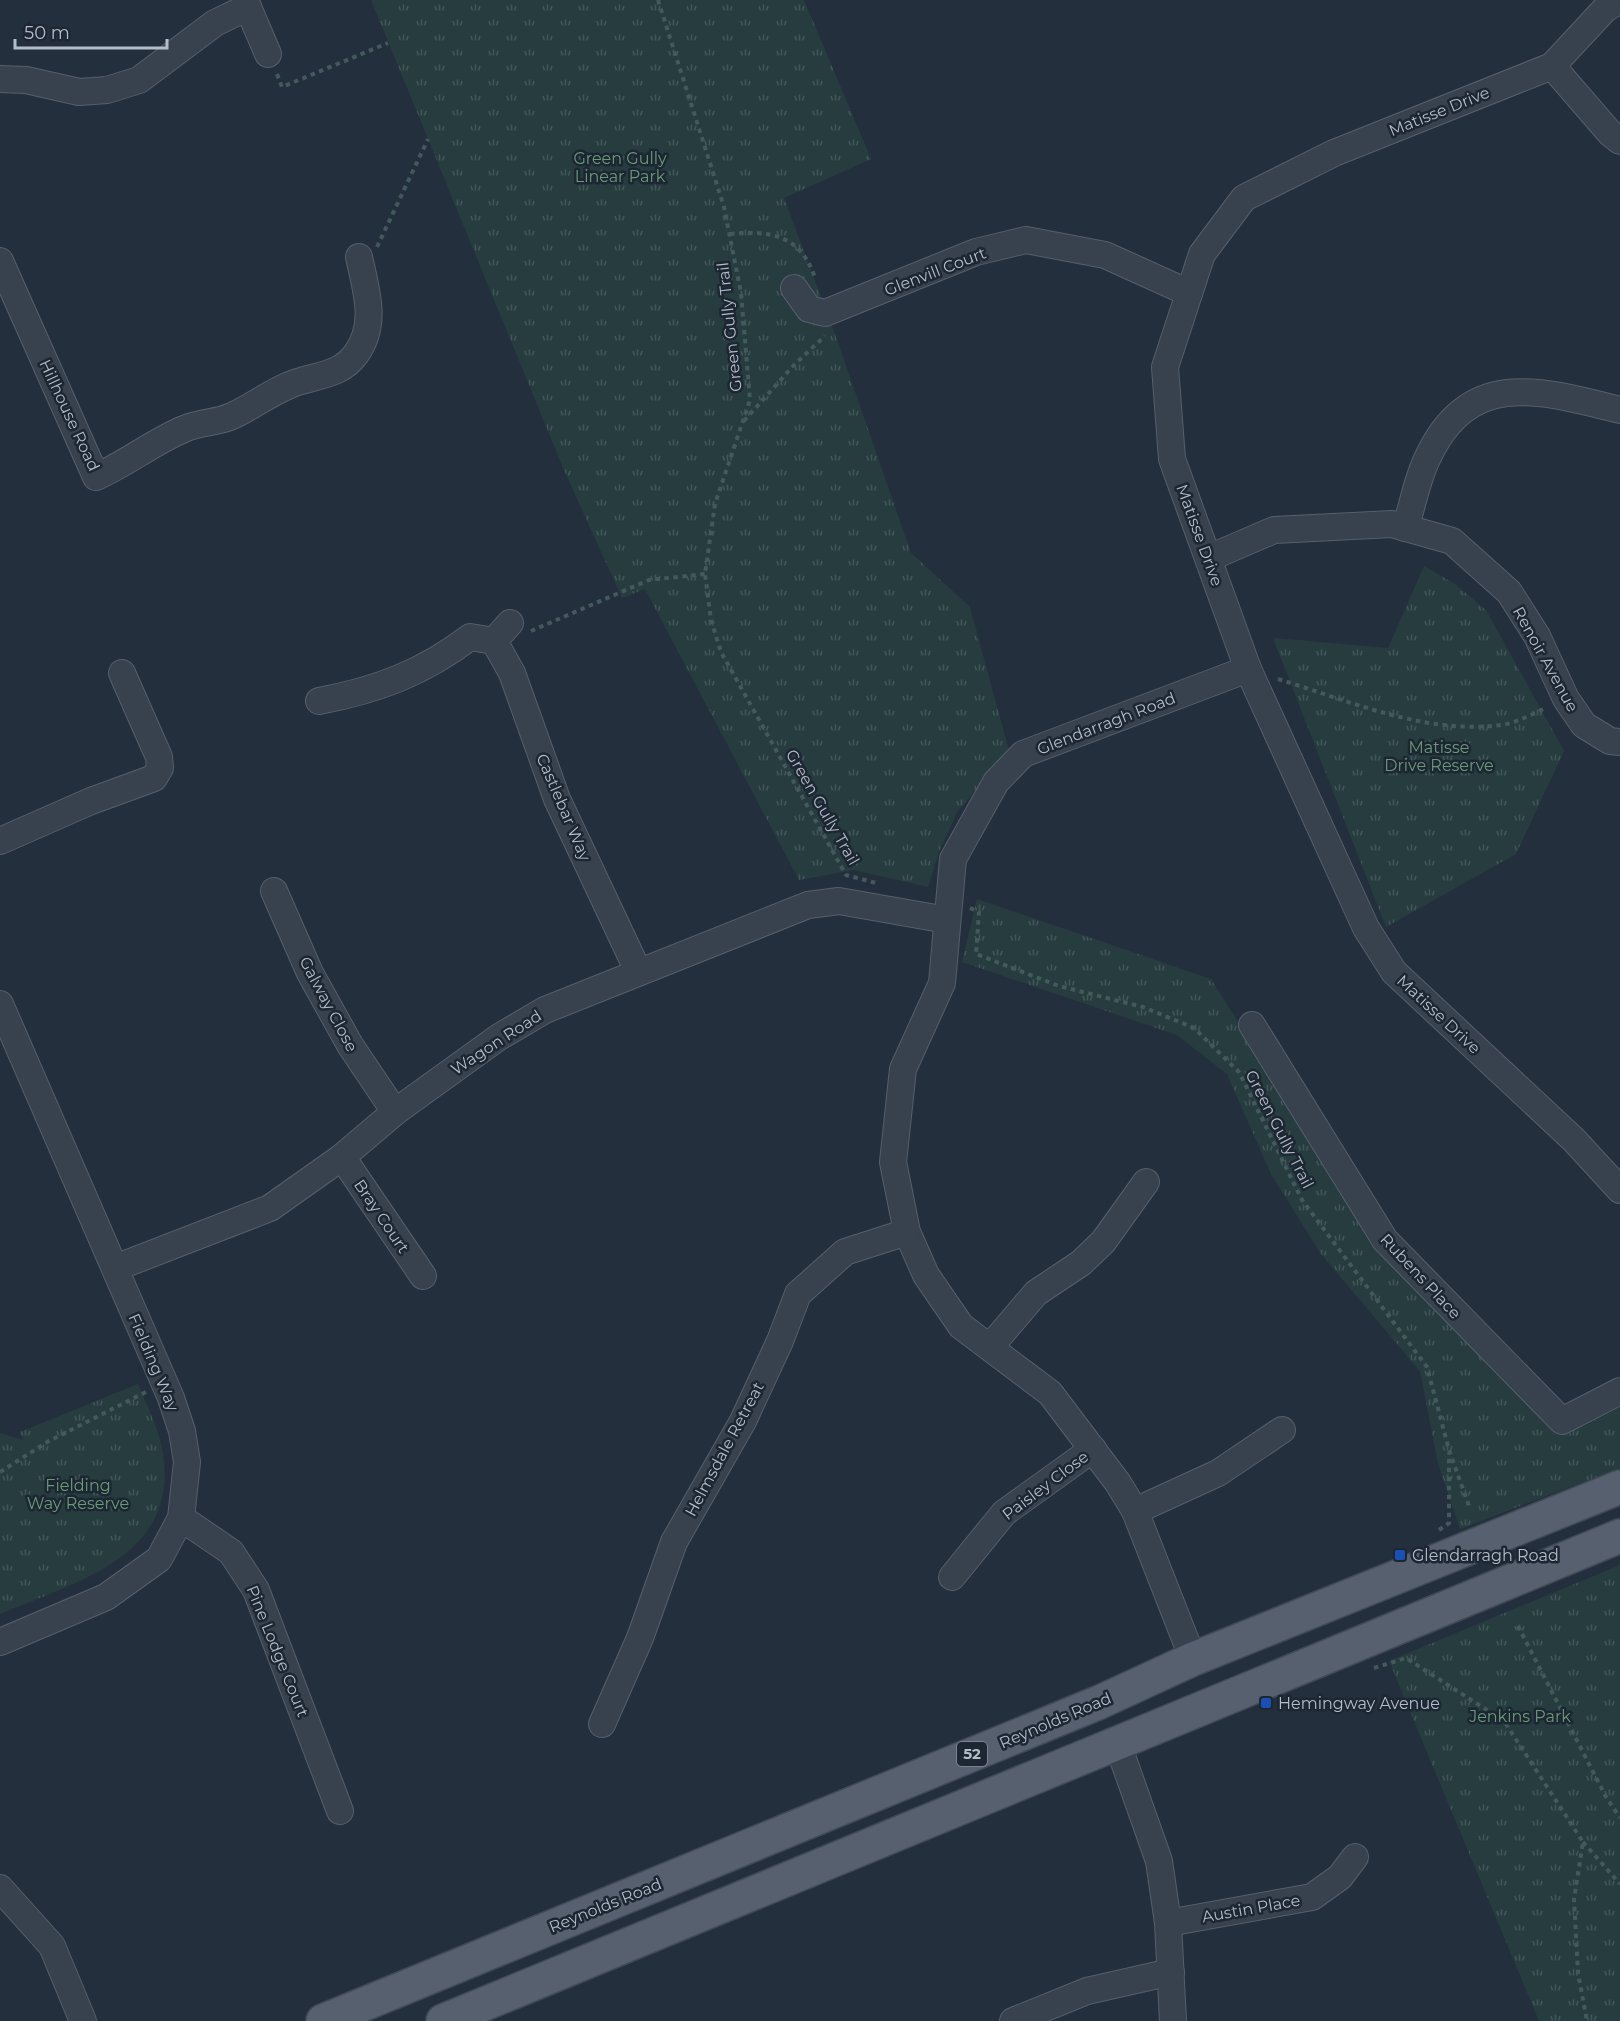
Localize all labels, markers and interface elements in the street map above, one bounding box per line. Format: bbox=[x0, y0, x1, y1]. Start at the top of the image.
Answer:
scale bar bbox=[15, 12, 166, 50]
text: 50 m bbox=[24, 22, 70, 44]
street label: Matisse Drive bbox=[1386, 83, 1492, 140]
park label: Green Gully Linear Park bbox=[573, 149, 667, 186]
street label: Glenvill Court bbox=[882, 243, 989, 300]
street label: Green Gully Trail bbox=[713, 261, 746, 393]
street label: Hillhouse Road bbox=[35, 356, 104, 474]
street label: Matisse Drive bbox=[1172, 482, 1227, 589]
street label: Renoir Avenue bbox=[1509, 603, 1582, 715]
street label: Glendarragh Road bbox=[1034, 688, 1178, 759]
park label: Matisse Drive Reserve bbox=[1384, 738, 1494, 775]
street label: Green Gully Trail bbox=[782, 746, 863, 868]
street label: Castlebar Way bbox=[532, 751, 595, 864]
street label: Galway Close bbox=[296, 953, 362, 1055]
street label: Matisse Drive bbox=[1393, 971, 1484, 1058]
street label: Wagon Road bbox=[447, 1006, 545, 1079]
street label: Green Gully Trail bbox=[1242, 1067, 1318, 1192]
street label: Bray Court bbox=[350, 1176, 413, 1257]
street label: Rubens Place bbox=[1376, 1230, 1465, 1323]
street label: Fielding Way bbox=[124, 1311, 183, 1414]
street label: Helmsdale Retreat bbox=[681, 1378, 768, 1520]
street label: Paisley Close bbox=[999, 1447, 1092, 1524]
park label: Fielding Way Reserve bbox=[27, 1476, 129, 1513]
place label: Glendarragh Road bbox=[1412, 1546, 1559, 1565]
marker: Glendarragh Road bbox=[1393, 1548, 1407, 1562]
street label: Pine Lodge Court bbox=[242, 1583, 313, 1720]
street label: Reynolds Road bbox=[996, 1688, 1114, 1753]
place label: Hemingway Avenue bbox=[1278, 1694, 1440, 1713]
marker: Hemingway Avenue bbox=[1259, 1696, 1273, 1710]
park label: Jenkins Park bbox=[1468, 1707, 1571, 1726]
road number: 52 bbox=[957, 1742, 987, 1766]
street label: Reynolds Road bbox=[546, 1874, 664, 1937]
street label: Austin Place bbox=[1200, 1891, 1302, 1926]

